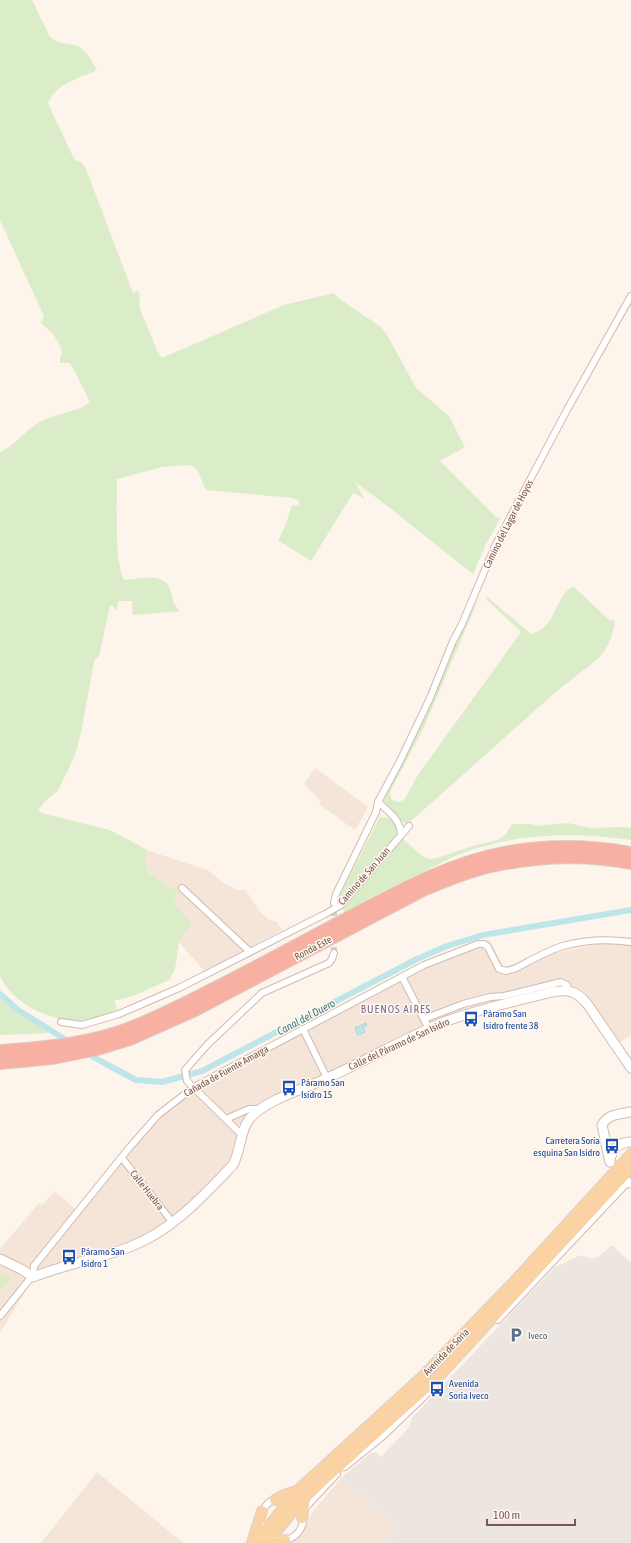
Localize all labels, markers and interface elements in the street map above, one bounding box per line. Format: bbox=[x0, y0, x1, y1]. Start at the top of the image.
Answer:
street label: Camino del Lagar de Hoyos bbox=[481, 478, 535, 570]
street label: Camino de San Juan bbox=[336, 845, 392, 907]
street label: Ronda Este bbox=[293, 933, 334, 962]
water label: Canal del Duero bbox=[275, 997, 337, 1037]
district label: BUENOS AIRES bbox=[361, 1003, 431, 1015]
place label: Páramo San Isidro frente 38 bbox=[483, 1008, 539, 1031]
bus stop icon: Páramo San Isidro frente 38 bbox=[462, 1010, 480, 1028]
street label: Calle del Páramo de San Isidro bbox=[347, 1016, 451, 1072]
street label: Cañada de Fuente Amarga bbox=[182, 1043, 271, 1099]
place label: Páramo San Isidro 15 bbox=[301, 1077, 345, 1100]
bus stop icon: Páramo San Isidro 15 bbox=[280, 1079, 298, 1097]
place label: Carretera Soria esquina San Isidro bbox=[533, 1135, 600, 1158]
bus stop icon: Carretera Soria esquina San Isidro bbox=[603, 1137, 621, 1155]
street label: Calle Huebra bbox=[128, 1168, 166, 1212]
place label: Páramo San Isidro 1 bbox=[81, 1246, 125, 1269]
bus stop icon: Páramo San Isidro 1 bbox=[60, 1248, 78, 1266]
street label: Avenida de Soria bbox=[421, 1326, 471, 1378]
parking icon: Iveco bbox=[507, 1326, 525, 1344]
place label: Iveco bbox=[528, 1330, 548, 1341]
place label: Avenida Soria Iveco bbox=[449, 1378, 489, 1401]
bus stop icon: Avenida Soria Iveco bbox=[428, 1380, 446, 1398]
scale bar bbox=[487, 1501, 575, 1527]
text: 100 m bbox=[493, 1508, 520, 1522]

